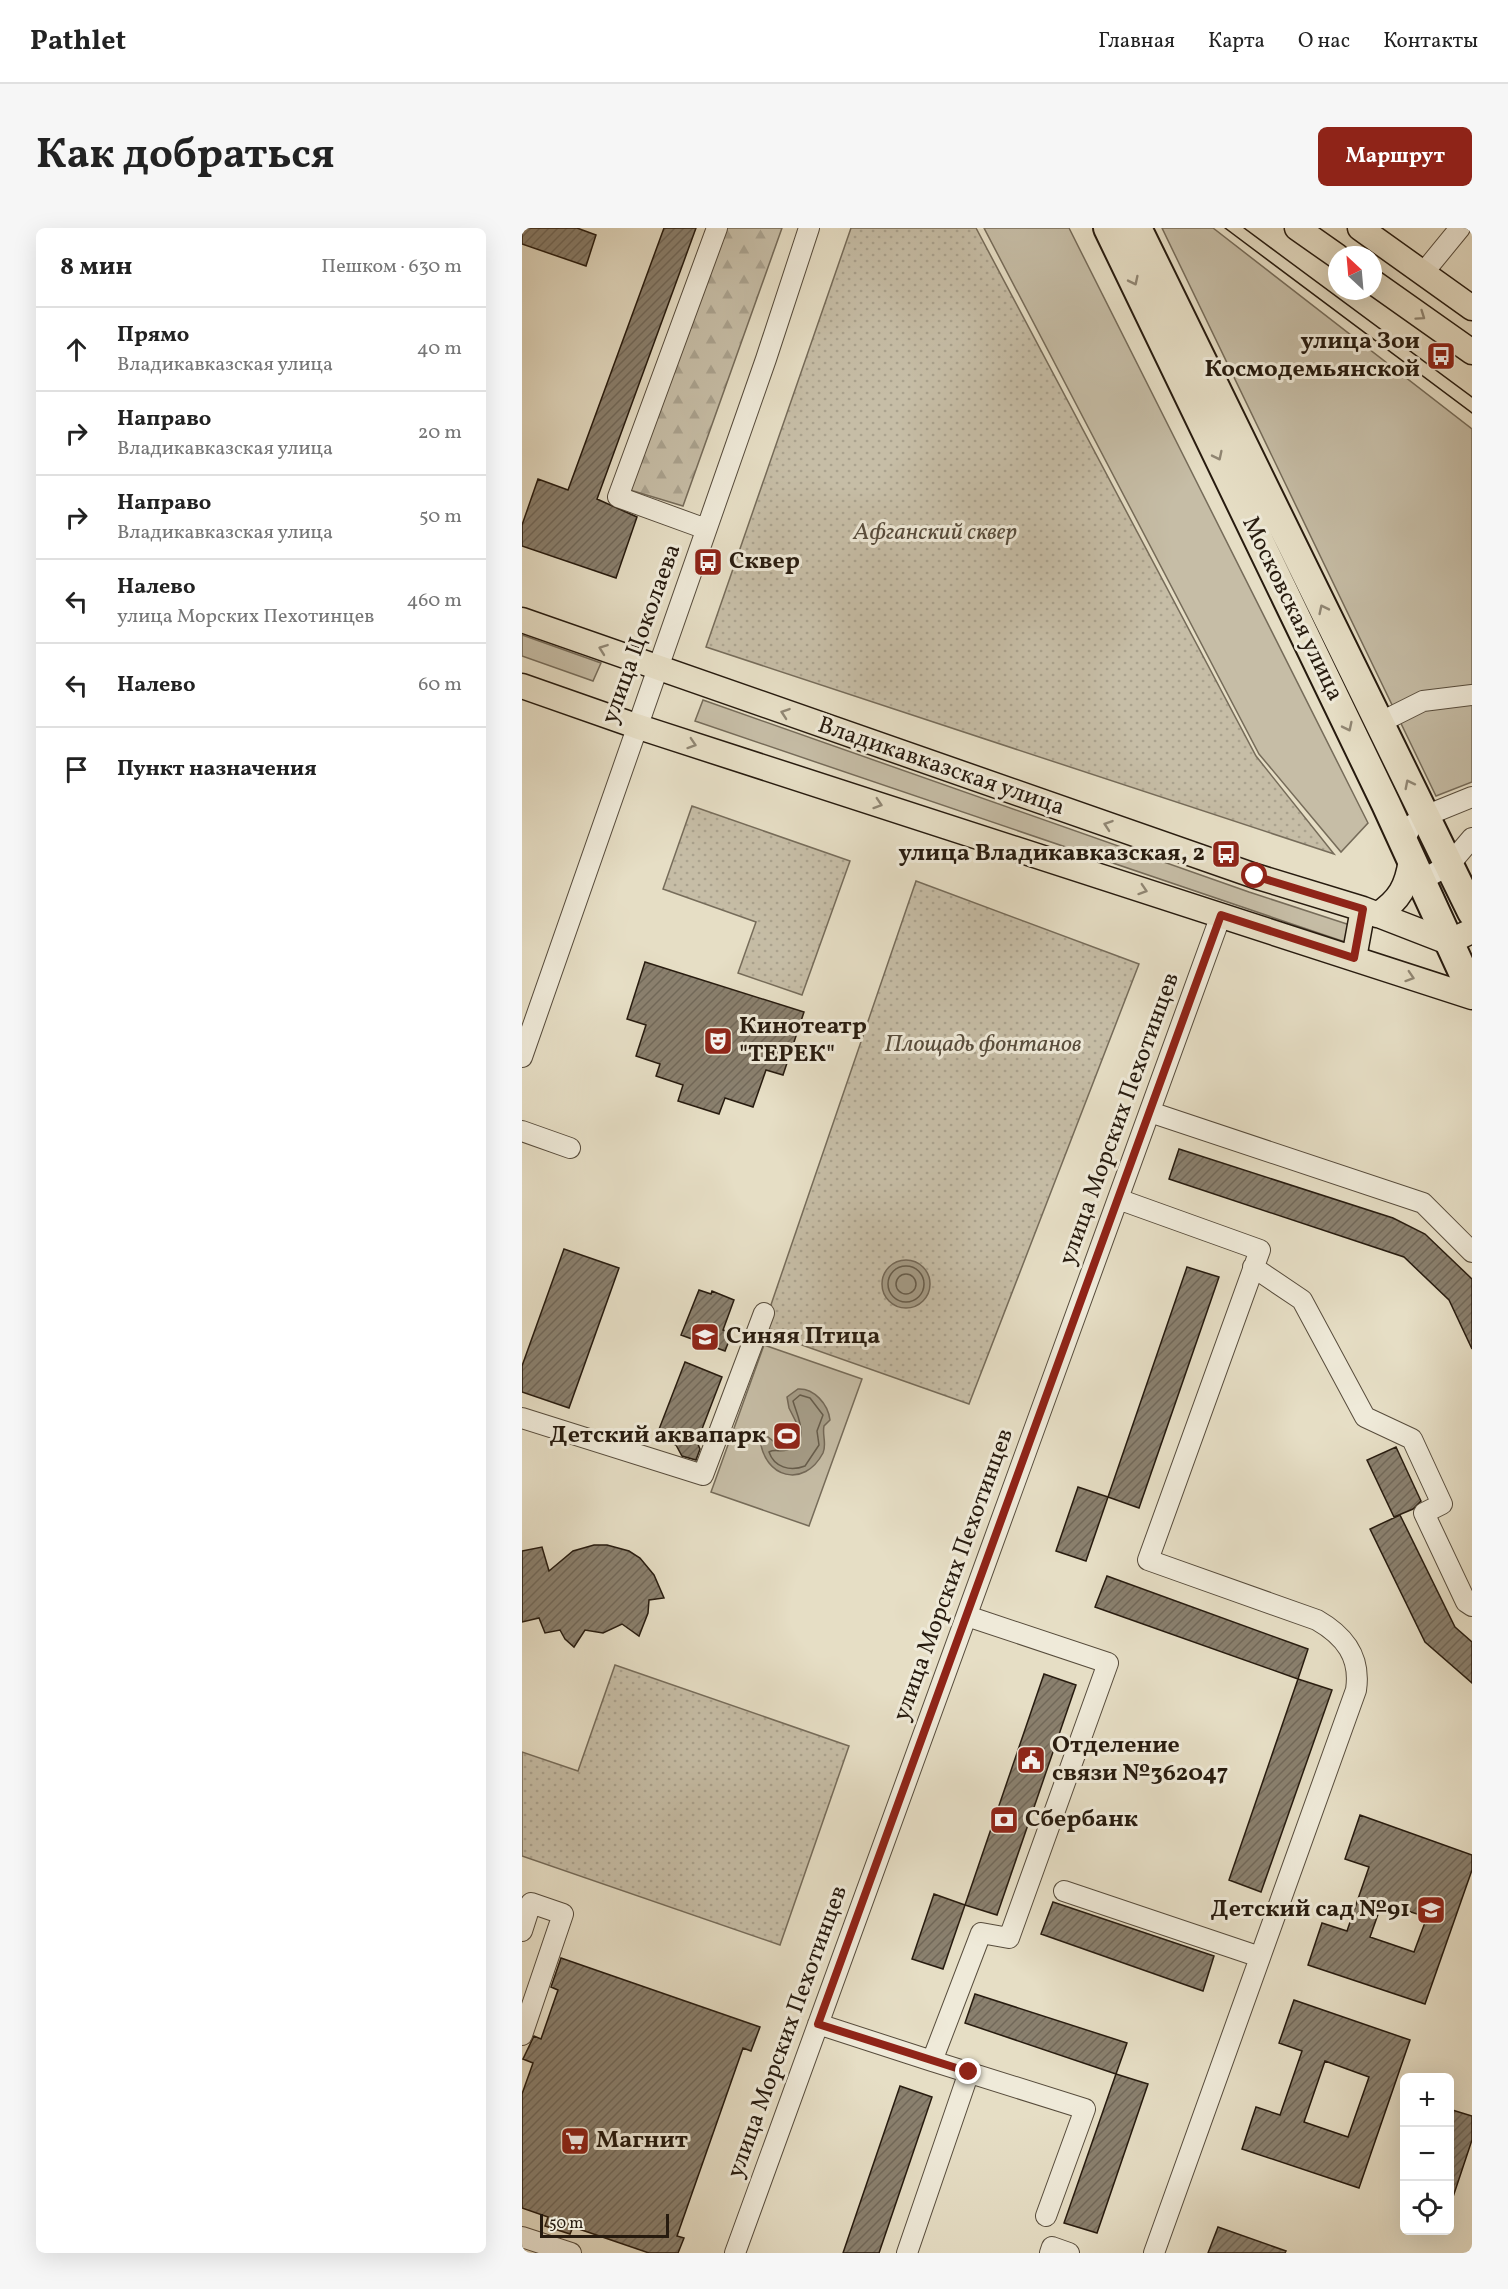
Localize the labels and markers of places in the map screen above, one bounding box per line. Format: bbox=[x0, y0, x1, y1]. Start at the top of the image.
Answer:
place label: улица Зои Космодемьянской bbox=[1204, 325, 1420, 387]
bus stop icon: улица Зои Космодемьянской bbox=[1425, 340, 1457, 372]
place label: Сквер bbox=[729, 545, 800, 579]
bus stop icon: Сквер bbox=[692, 546, 724, 578]
place label: улица Владикавказская, 2 bbox=[898, 837, 1205, 871]
bus stop icon: улица Владикавказская, 2 bbox=[1210, 838, 1242, 870]
place label: Кинотеатр "ТЕРЕК" bbox=[739, 1010, 867, 1072]
theatre icon: Кинотеатр "ТЕРЕК" bbox=[702, 1025, 734, 1057]
place label: Синяя Птица bbox=[726, 1320, 880, 1354]
school or university icon: Синяя Птица bbox=[689, 1321, 721, 1353]
place label: Детский аквапарк bbox=[550, 1419, 766, 1453]
sports icon: Детский аквапарк bbox=[771, 1420, 803, 1452]
place label: Отделение связи №362047 bbox=[1052, 1729, 1228, 1791]
public building icon: Отделение связи №362047 bbox=[1015, 1744, 1047, 1776]
place label: Сбербанк bbox=[1025, 1803, 1138, 1837]
bank icon: Сбербанк bbox=[988, 1804, 1020, 1836]
place label: Детский сад №91 bbox=[1211, 1893, 1410, 1927]
school or university icon: Детский сад №91 bbox=[1415, 1894, 1447, 1926]
place label: Магнит bbox=[596, 2124, 688, 2158]
supermarket icon: Магнит bbox=[559, 2125, 591, 2157]

